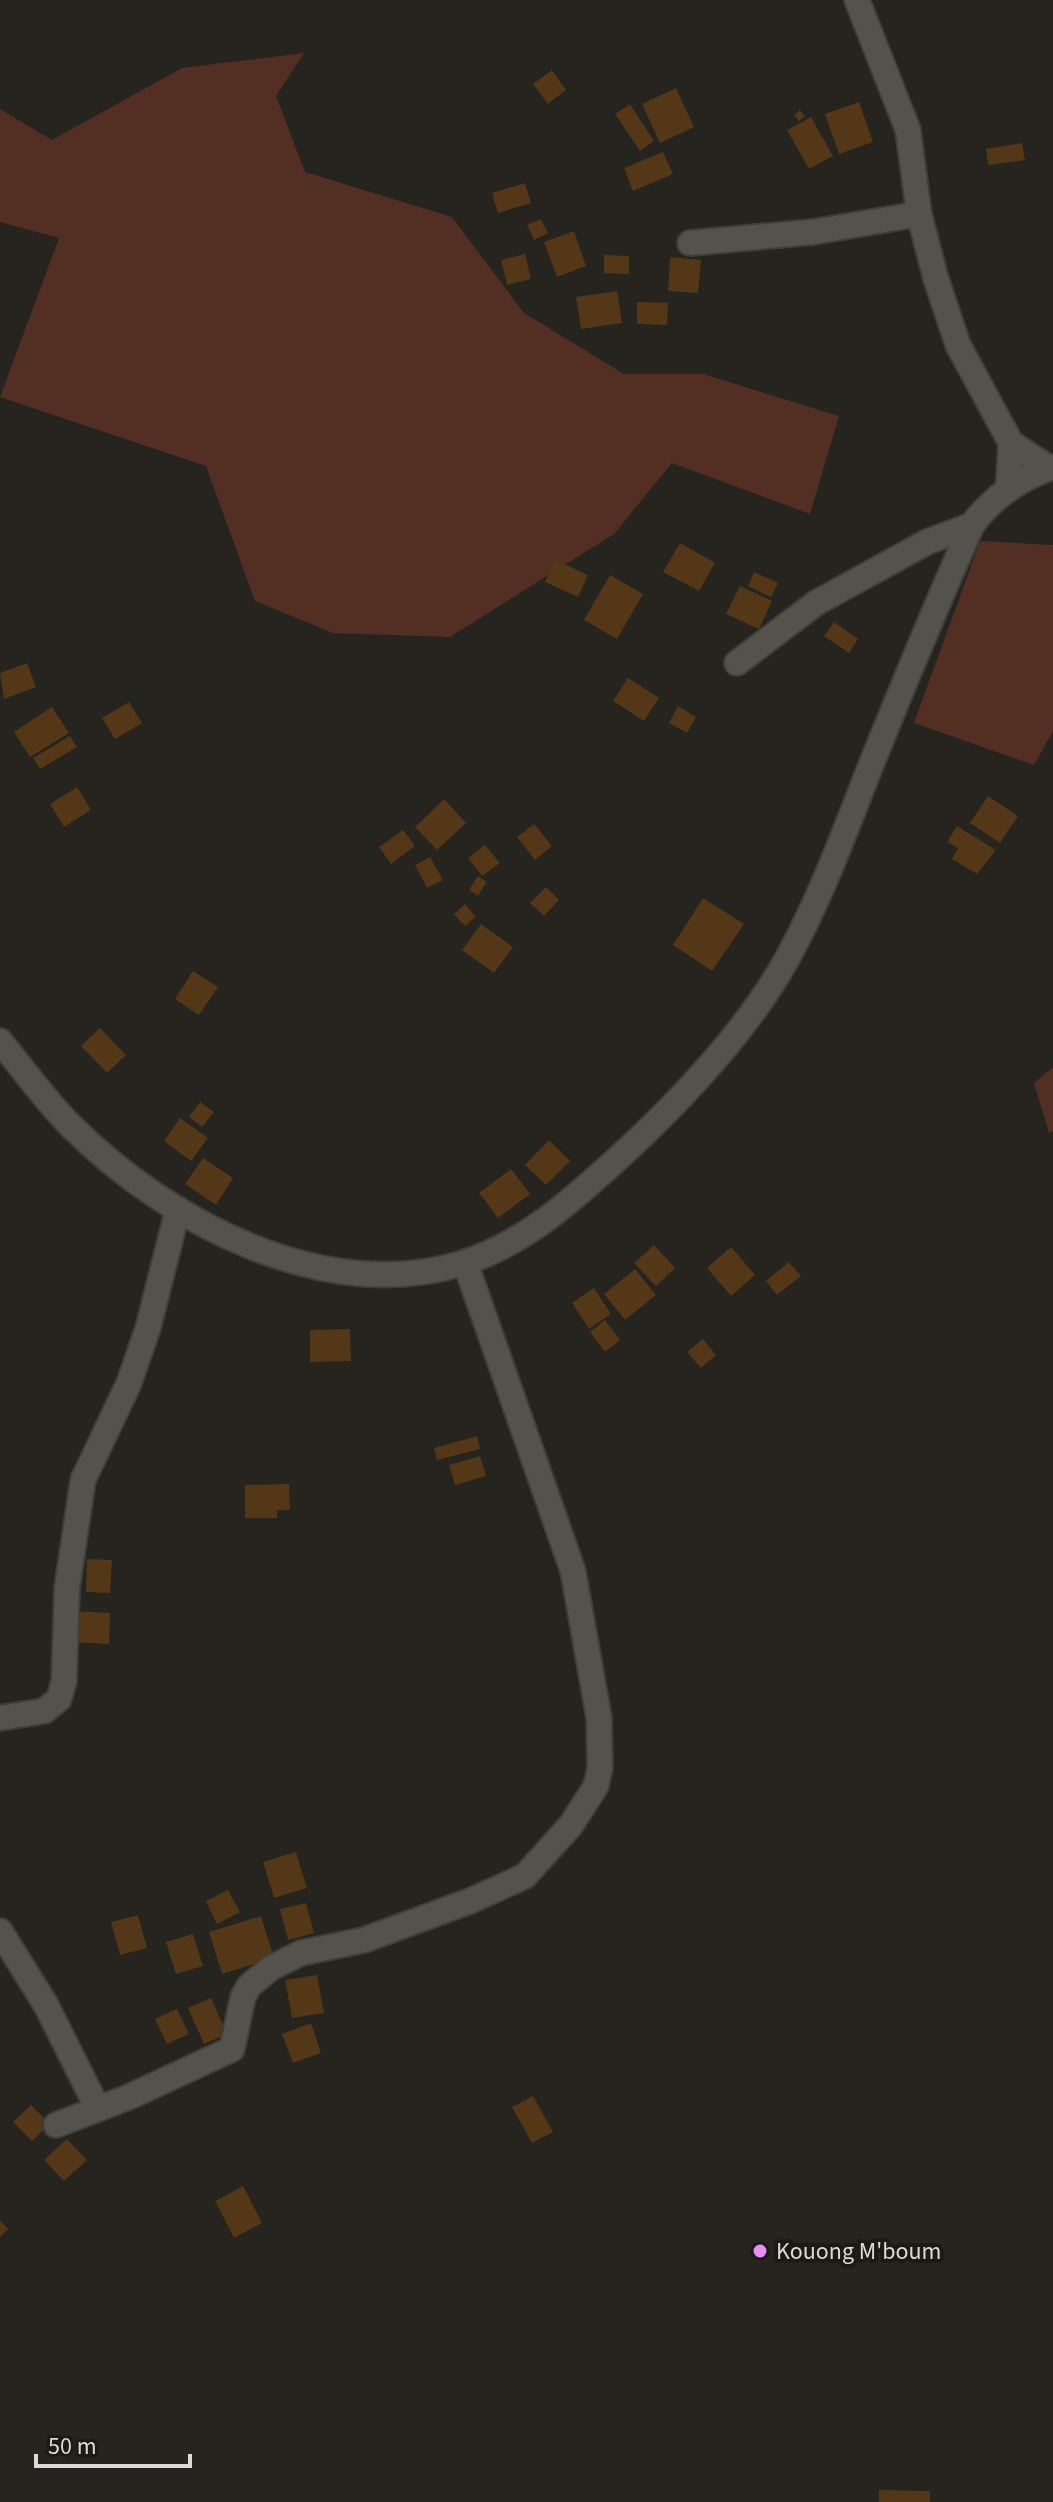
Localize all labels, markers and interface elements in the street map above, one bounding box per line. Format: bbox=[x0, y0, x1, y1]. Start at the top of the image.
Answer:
place label: Kouong M'boum bbox=[776, 2234, 941, 2269]
marker: Kouong M'boum bbox=[751, 2242, 769, 2260]
scale bar bbox=[36, 2418, 190, 2468]
text: 50 m bbox=[48, 2429, 97, 2464]

